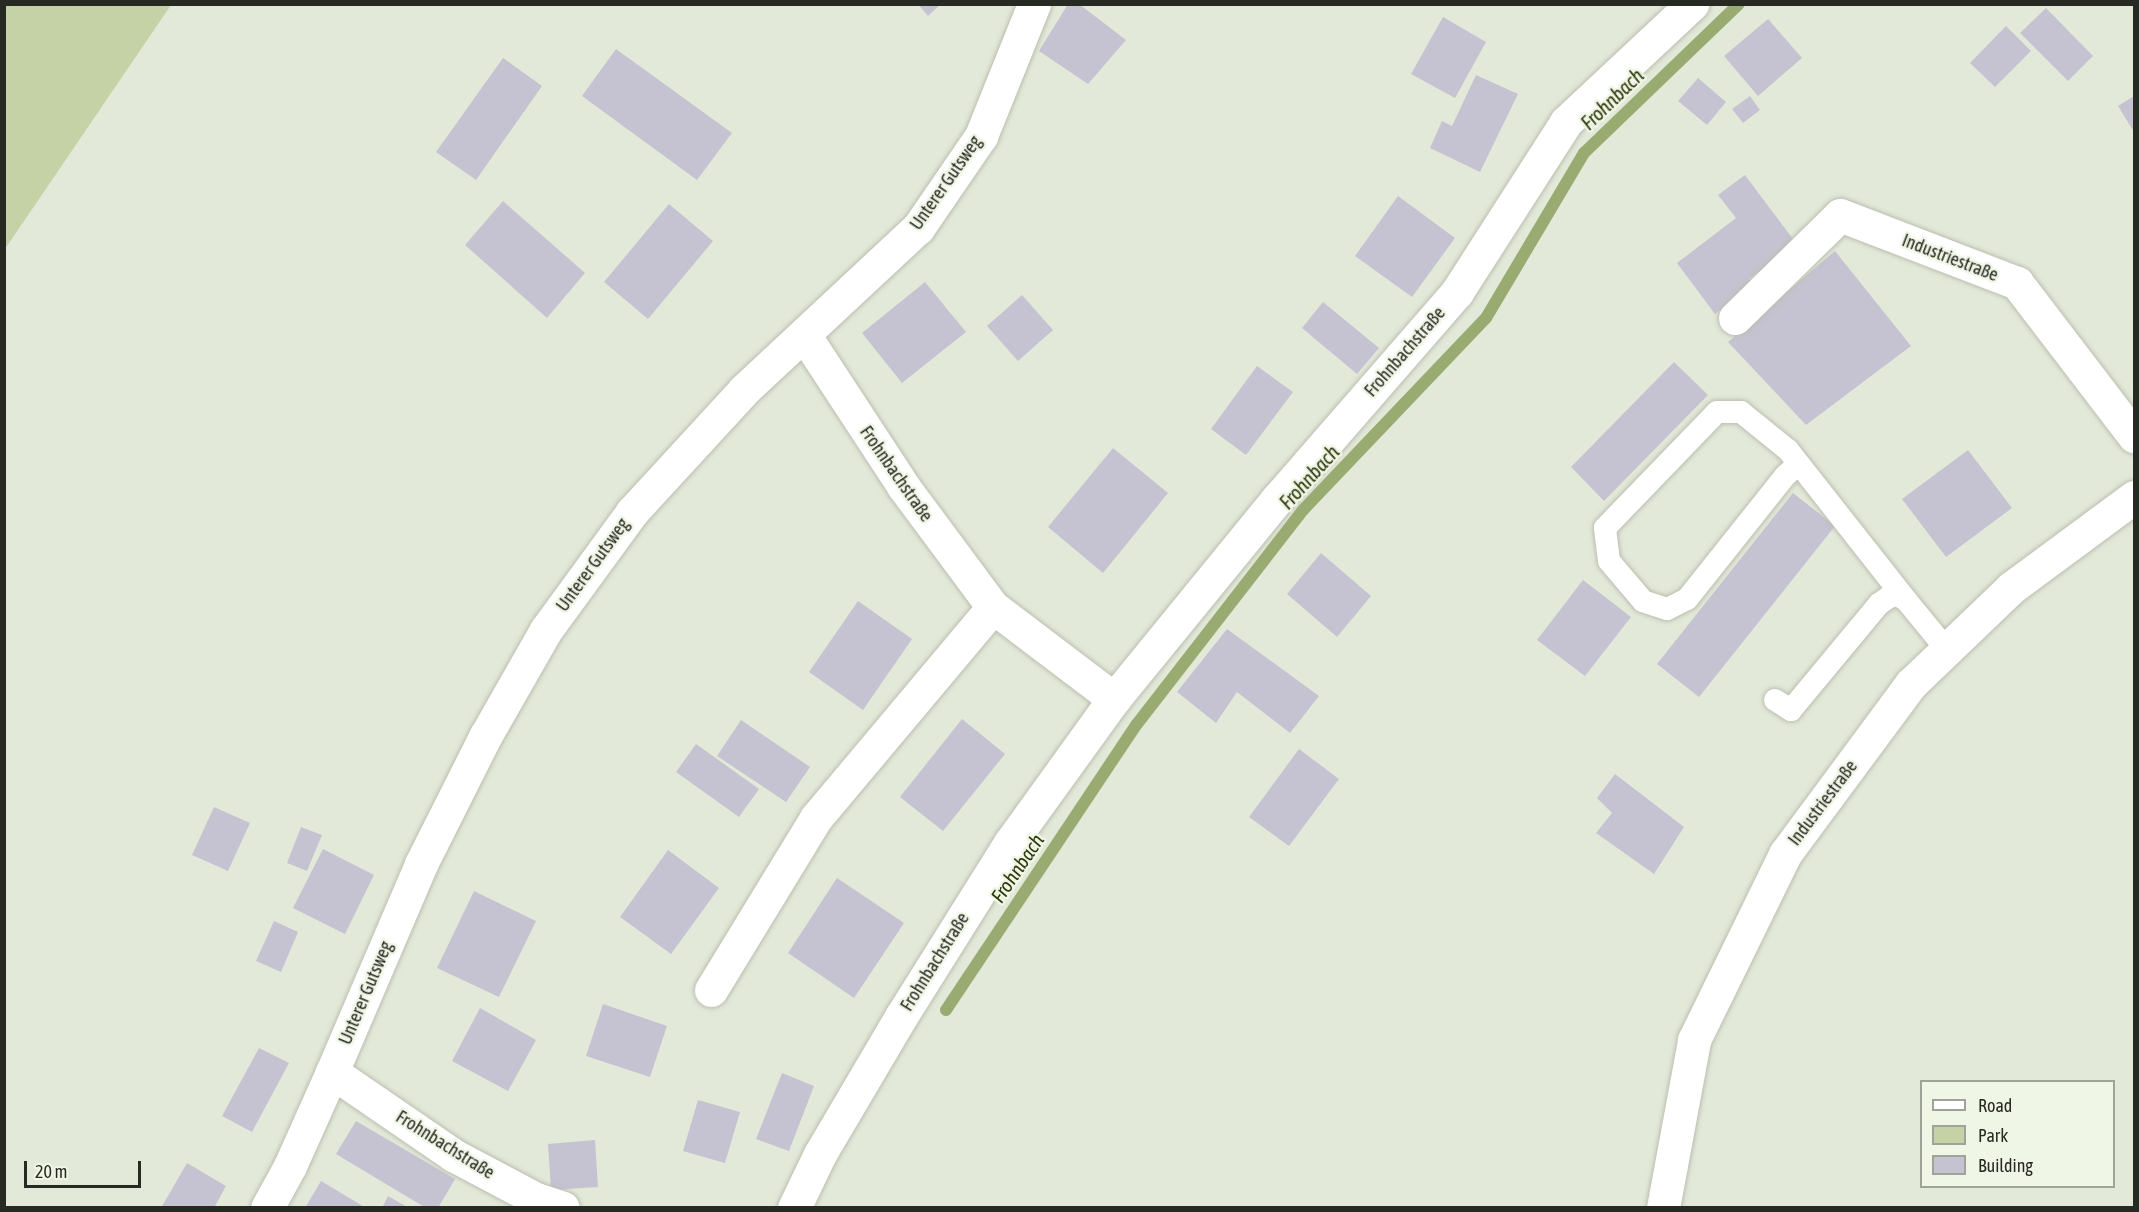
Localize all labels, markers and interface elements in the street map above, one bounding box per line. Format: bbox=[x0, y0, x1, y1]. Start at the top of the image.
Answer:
water label: Frohnbach bbox=[1576, 63, 1648, 135]
street label: Unterer Gutsweg bbox=[906, 132, 986, 234]
street label: Industriestraße bbox=[1899, 230, 2001, 286]
street label: Frohnbachstraße bbox=[1360, 303, 1450, 401]
street label: Frohnbachstraße bbox=[855, 422, 937, 526]
water label: Frohnbach bbox=[1274, 440, 1344, 514]
street label: Unterer Gutsweg bbox=[552, 514, 634, 616]
street label: Industriestraße bbox=[1784, 756, 1862, 850]
water label: Frohnbach bbox=[985, 829, 1049, 907]
street label: Frohnbachstraße bbox=[896, 909, 974, 1015]
street label: Unterer Gutsweg bbox=[335, 938, 397, 1048]
legend bbox=[1920, 1080, 2115, 1188]
text: Road bbox=[1978, 1095, 2012, 1116]
street label: Frohnbachstraße bbox=[392, 1106, 498, 1184]
text: Park bbox=[1978, 1125, 2008, 1146]
scale bar bbox=[27, 1149, 144, 1187]
text: Building bbox=[1978, 1155, 2033, 1176]
text: 20 m bbox=[35, 1161, 67, 1182]

